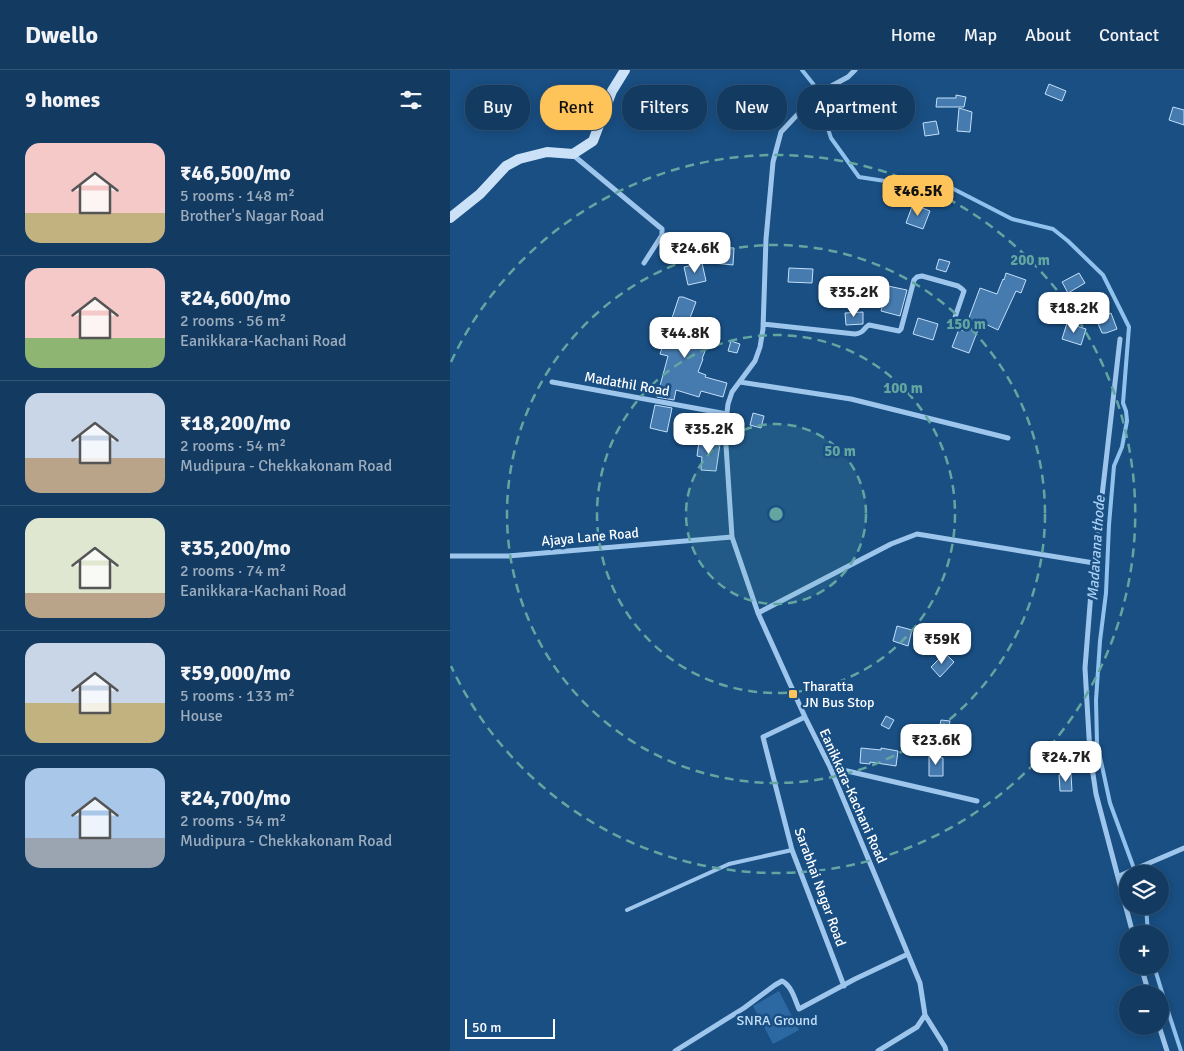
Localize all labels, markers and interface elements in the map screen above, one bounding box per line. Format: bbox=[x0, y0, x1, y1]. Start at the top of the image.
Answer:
text: Dwello bbox=[25, 20, 98, 50]
text: Home bbox=[891, 24, 936, 46]
text: Map bbox=[964, 24, 997, 46]
text: About bbox=[1025, 24, 1071, 46]
text: Contact bbox=[1099, 24, 1159, 46]
chip: Buy bbox=[465, 85, 530, 130]
chip: Rent bbox=[540, 85, 612, 130]
chip: Filters bbox=[622, 85, 707, 130]
chip: New bbox=[717, 85, 787, 130]
chip: Apartment bbox=[797, 85, 915, 130]
icon: filters bbox=[397, 86, 425, 114]
text: 9 homes bbox=[25, 87, 100, 113]
text: ₹46,500/mo bbox=[180, 160, 291, 186]
icon: home bbox=[65, 163, 125, 223]
pin: ₹46.5K bbox=[877, 174, 959, 217]
text: ₹46.5K bbox=[893, 181, 943, 201]
text: 5 rooms · 148 m² bbox=[180, 186, 295, 206]
text: Brother's Nagar Road bbox=[180, 206, 324, 226]
pin: ₹24.6K bbox=[654, 232, 736, 274]
text: ₹24.6K bbox=[670, 238, 720, 258]
text: 200 m bbox=[1010, 251, 1050, 269]
pin: ₹35.2K bbox=[813, 276, 895, 318]
text: ₹35.2K bbox=[829, 282, 879, 302]
text: ₹24,600/mo bbox=[180, 285, 291, 311]
icon: home bbox=[65, 288, 125, 348]
pin: ₹18.2K bbox=[1033, 292, 1115, 334]
text: ₹18.2K bbox=[1049, 298, 1099, 318]
text: 2 rooms · 56 m² bbox=[180, 311, 286, 331]
text: 150 m bbox=[946, 315, 986, 333]
pin: ₹44.8K bbox=[644, 316, 726, 359]
text: ₹44.8K bbox=[660, 323, 710, 343]
text: Eanikkara-Kachani Road bbox=[180, 331, 347, 351]
street label: Madathil Road bbox=[583, 368, 671, 400]
text: 100 m bbox=[883, 379, 923, 397]
text: ₹18,200/mo bbox=[180, 410, 291, 436]
pin: ₹35.2K bbox=[668, 412, 750, 455]
icon: home bbox=[65, 413, 125, 473]
text: ₹35.2K bbox=[684, 419, 734, 439]
text: 2 rooms · 54 m² bbox=[180, 436, 286, 456]
text: 50 m bbox=[824, 442, 856, 460]
text: Mudipura - Chekkakonam Road bbox=[180, 456, 392, 476]
water label: Madavana thode bbox=[1083, 493, 1109, 601]
centre of rings bbox=[767, 505, 785, 523]
street label: Ajaya Lane Road bbox=[541, 524, 639, 550]
text: ₹35,200/mo bbox=[180, 535, 291, 561]
icon: home bbox=[65, 538, 125, 598]
text: 2 rooms · 74 m² bbox=[180, 561, 286, 581]
text: Eanikkara-Kachani Road bbox=[180, 581, 347, 601]
pin: ₹59K bbox=[912, 622, 972, 665]
text: ₹59K bbox=[924, 629, 960, 649]
text: ₹59,000/mo bbox=[180, 660, 291, 686]
icon: home bbox=[65, 663, 125, 723]
place label: Tharatta JN Bus Stop bbox=[803, 678, 874, 711]
text: 5 rooms · 133 m² bbox=[180, 686, 295, 706]
marker: Tharatta JN Bus Stop bbox=[787, 688, 799, 700]
text: House bbox=[180, 706, 223, 726]
pin: ₹23.6K bbox=[895, 724, 977, 766]
street label: Eanikkara-Kachani Road bbox=[816, 726, 890, 866]
text: ₹23.6K bbox=[911, 730, 961, 750]
pin: ₹24.7K bbox=[1025, 740, 1107, 783]
text: ₹24.7K bbox=[1041, 747, 1091, 767]
text: ₹24,700/mo bbox=[180, 785, 291, 811]
icon: home bbox=[65, 788, 125, 848]
text: 2 rooms · 54 m² bbox=[180, 811, 286, 831]
street label: Sarabhai Nagar Road bbox=[791, 825, 849, 949]
text: Mudipura - Chekkakonam Road bbox=[180, 831, 392, 851]
map controls bbox=[1119, 865, 1169, 1035]
button: layers bbox=[1119, 865, 1169, 915]
button: + bbox=[1119, 925, 1169, 975]
button: − bbox=[1119, 985, 1169, 1035]
park label: SNRA Ground bbox=[736, 1012, 818, 1029]
scale bar bbox=[465, 1016, 555, 1039]
text: 50 m bbox=[472, 1019, 501, 1036]

